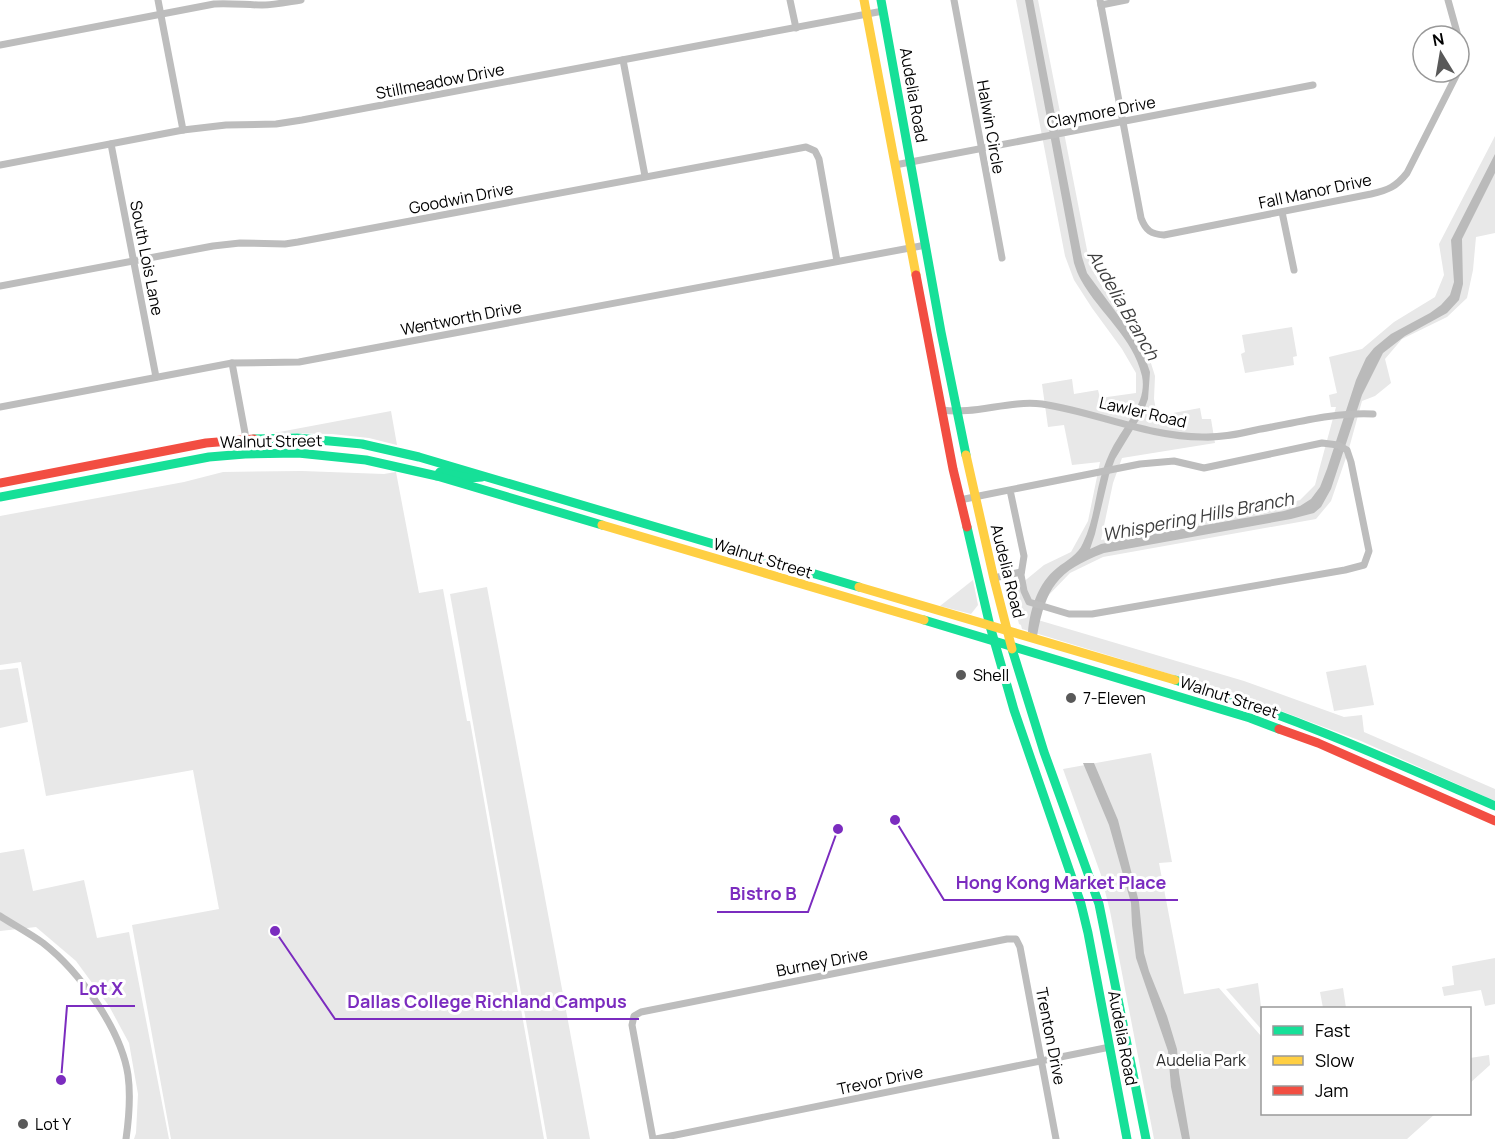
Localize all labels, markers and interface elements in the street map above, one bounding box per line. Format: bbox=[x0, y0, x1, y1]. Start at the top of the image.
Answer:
north arrow bbox=[1411, 24, 1471, 84]
text: N bbox=[1430, 27, 1446, 51]
street label: Audelia Road bbox=[895, 46, 933, 144]
street label: Stillmeadow Drive bbox=[374, 58, 506, 104]
street label: Halwin Circle bbox=[972, 78, 1010, 176]
street label: Claymore Drive bbox=[1045, 91, 1157, 133]
street label: Fall Manor Drive bbox=[1257, 168, 1373, 214]
street label: Goodwin Drive bbox=[407, 177, 515, 219]
street label: South Lois Lane bbox=[125, 199, 169, 317]
water label: Audelia Branch bbox=[1083, 245, 1166, 365]
street label: Wentworth Drive bbox=[399, 295, 523, 341]
street label: Lawler Road bbox=[1097, 391, 1189, 433]
street label: Walnut Street bbox=[220, 429, 322, 453]
water label: Whispering Hills Branch bbox=[1100, 485, 1297, 546]
street label: Audelia Road bbox=[986, 522, 1030, 620]
street label: Walnut Street bbox=[711, 532, 815, 584]
place label: Shell bbox=[973, 664, 1009, 686]
marker: Shell bbox=[954, 668, 968, 682]
street label: Walnut Street bbox=[1177, 671, 1281, 723]
place label: 7-Eleven bbox=[1083, 687, 1146, 709]
marker: 7-Eleven bbox=[1064, 691, 1078, 705]
callout: Hong Kong Market Place bbox=[944, 864, 1178, 900]
text: Hong Kong Market Place bbox=[956, 870, 1166, 894]
callout: Bistro B bbox=[717, 876, 808, 912]
text: Bistro B bbox=[729, 881, 797, 905]
street label: Burney Drive bbox=[774, 942, 870, 982]
callout: Lot X bbox=[67, 970, 135, 1006]
text: Lot X bbox=[79, 976, 123, 1000]
callout: Dallas College Richland Campus bbox=[335, 983, 639, 1019]
street label: Trenton Drive bbox=[1031, 985, 1071, 1087]
text: Dallas College Richland Campus bbox=[347, 989, 627, 1013]
street label: Audelia Road bbox=[1103, 989, 1143, 1087]
legend bbox=[1261, 1007, 1471, 1115]
text: Fast bbox=[1315, 1018, 1350, 1042]
text: Slow bbox=[1315, 1048, 1355, 1072]
park label: Audelia Park bbox=[1156, 1049, 1247, 1071]
street label: Trevor Drive bbox=[835, 1060, 925, 1100]
text: Jam bbox=[1315, 1078, 1349, 1102]
place label: Lot Y bbox=[35, 1113, 71, 1135]
marker: Lot Y bbox=[16, 1117, 30, 1131]

